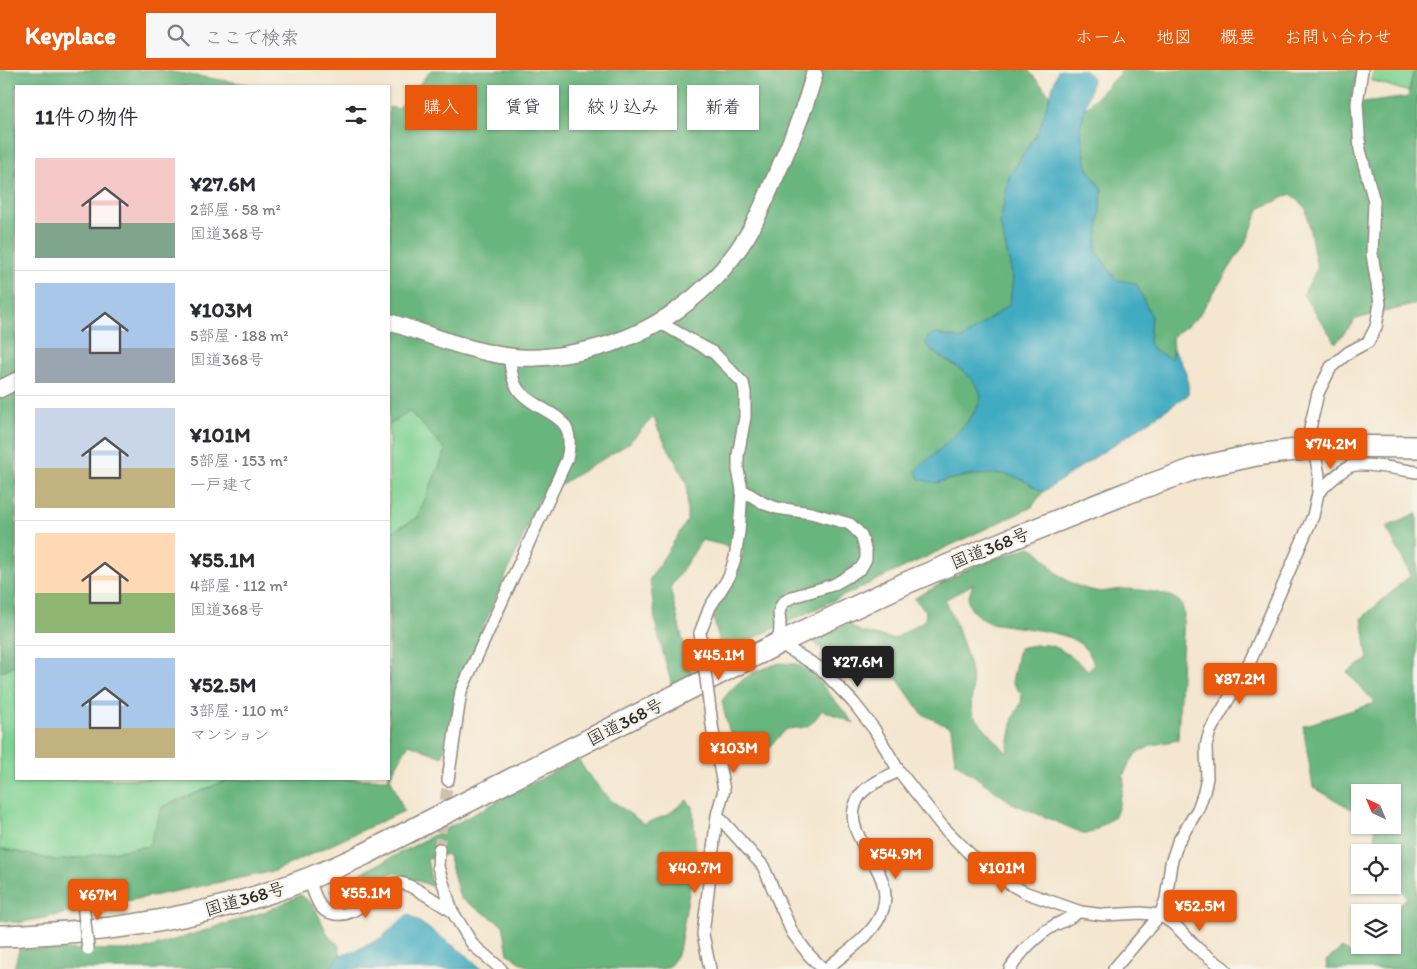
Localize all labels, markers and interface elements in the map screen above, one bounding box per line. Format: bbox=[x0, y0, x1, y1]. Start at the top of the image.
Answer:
search box bbox=[146, 13, 496, 58]
text: Keyplace bbox=[25, 21, 116, 50]
icon: search bbox=[164, 21, 192, 49]
text: ここで検索 bbox=[204, 26, 299, 49]
text: ホーム bbox=[1075, 26, 1128, 48]
text: 地図 bbox=[1156, 26, 1192, 48]
text: 概要 bbox=[1220, 26, 1256, 48]
text: お問い合わせ bbox=[1284, 26, 1392, 48]
chip: 購入 bbox=[405, 85, 477, 130]
chip: 賃貸 bbox=[487, 85, 559, 130]
chip: 絞り込み bbox=[569, 85, 677, 130]
chip: 新着 bbox=[687, 85, 759, 130]
icon: filters bbox=[342, 101, 370, 129]
text: 11件の物件 bbox=[35, 104, 139, 129]
text: ¥27.6M bbox=[190, 171, 256, 196]
icon: home bbox=[75, 178, 135, 238]
text: 2部屋 · 58 m² bbox=[190, 200, 281, 219]
text: 国道368号 bbox=[190, 224, 264, 243]
text: ¥103M bbox=[190, 297, 252, 322]
icon: home bbox=[75, 303, 135, 363]
text: 5部屋 · 188 m² bbox=[190, 326, 288, 345]
text: 国道368号 bbox=[190, 350, 264, 369]
text: ¥101M bbox=[190, 422, 251, 447]
icon: home bbox=[75, 428, 135, 488]
pin: ¥74.2M bbox=[1290, 428, 1372, 470]
text: ¥74.2M bbox=[1305, 434, 1357, 453]
text: 5部屋 · 153 m² bbox=[190, 451, 288, 470]
text: 一戸建て bbox=[190, 475, 254, 494]
street label: 国道368号 bbox=[947, 522, 1033, 574]
text: ¥55.1M bbox=[190, 547, 255, 572]
icon: home bbox=[75, 553, 135, 613]
text: 4部屋 · 112 m² bbox=[190, 576, 288, 595]
text: 国道368号 bbox=[190, 600, 264, 619]
pin: ¥45.1M bbox=[678, 638, 760, 681]
text: ¥45.1M bbox=[694, 645, 744, 664]
pin: ¥27.6M bbox=[817, 646, 899, 688]
text: ¥27.6M bbox=[833, 652, 883, 671]
pin: ¥87.2M bbox=[1199, 662, 1281, 705]
text: ¥87.2M bbox=[1215, 669, 1265, 688]
text: ¥52.5M bbox=[190, 672, 257, 697]
icon: home bbox=[75, 678, 135, 738]
street label: 国道368号 bbox=[583, 693, 667, 751]
text: 3部屋 · 110 m² bbox=[190, 701, 289, 720]
text: マンション bbox=[190, 725, 269, 744]
pin: ¥103M bbox=[699, 732, 769, 774]
text: ¥103M bbox=[710, 738, 758, 757]
north arrow bbox=[1351, 784, 1401, 834]
map controls bbox=[1351, 784, 1401, 954]
pin: ¥54.9M bbox=[855, 838, 937, 880]
text: ¥54.9M bbox=[870, 844, 922, 863]
button: locate bbox=[1351, 844, 1401, 894]
pin: ¥40.7M bbox=[654, 852, 736, 894]
pin: ¥101M bbox=[967, 852, 1037, 894]
text: ¥40.7M bbox=[669, 858, 721, 877]
text: ¥101M bbox=[979, 858, 1025, 877]
pin: ¥55.1M bbox=[325, 876, 407, 919]
street label: 国道368号 bbox=[202, 877, 288, 921]
pin: ¥67M bbox=[68, 878, 128, 921]
text: ¥55.1M bbox=[341, 883, 391, 902]
text: ¥67M bbox=[79, 885, 117, 904]
pin: ¥52.5M bbox=[1159, 890, 1241, 932]
text: ¥52.5M bbox=[1175, 896, 1225, 915]
button: layers bbox=[1351, 904, 1401, 954]

